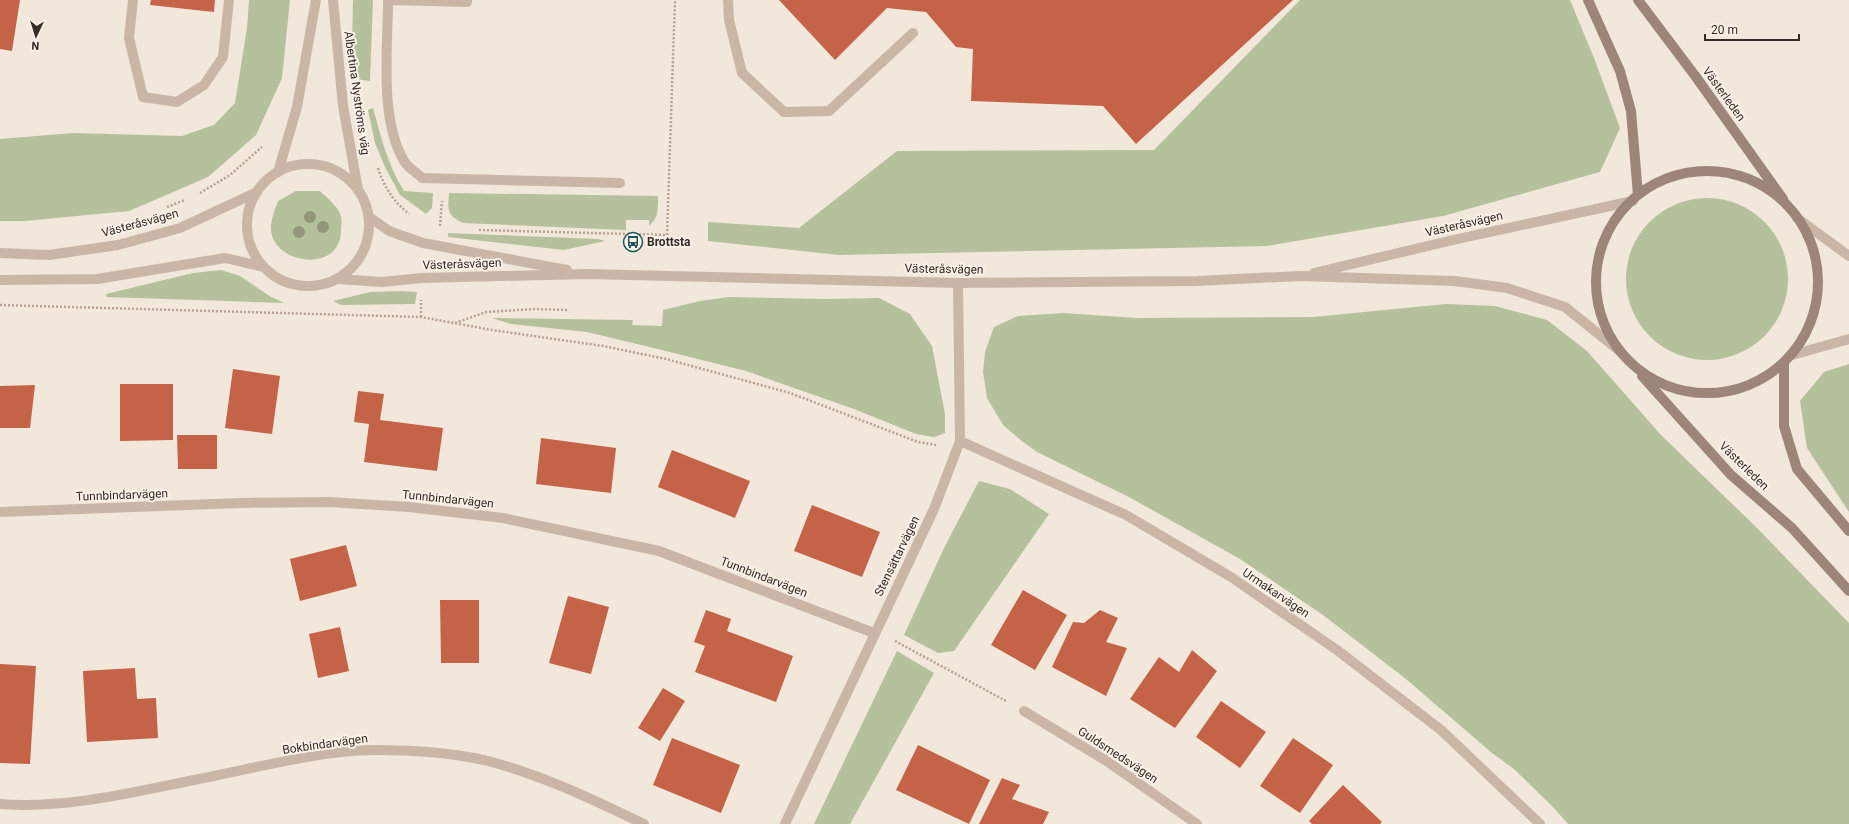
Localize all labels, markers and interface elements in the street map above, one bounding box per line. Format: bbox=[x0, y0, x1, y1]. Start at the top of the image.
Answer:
north arrow bbox=[16, 16, 56, 56]
scale bar bbox=[1705, 16, 1799, 42]
text: 20 m bbox=[1711, 23, 1738, 37]
street label: Albertina Nyströms väg bbox=[341, 30, 373, 156]
text: N bbox=[31, 39, 40, 52]
street label: Västerleden bbox=[1700, 64, 1748, 124]
street label: Västeråsvägen bbox=[100, 206, 180, 240]
street label: Västeråsvägen bbox=[1424, 208, 1504, 240]
bus stop icon: Brottsta bbox=[622, 231, 644, 253]
place label: Brottsta bbox=[647, 235, 691, 249]
street label: Västeråsvägen bbox=[422, 256, 502, 272]
street label: Västeråsvägen bbox=[904, 261, 984, 277]
street label: Västerleden bbox=[1716, 439, 1772, 493]
street label: Tunnbindarvägen bbox=[76, 486, 168, 504]
street label: Tunnbindarvägen bbox=[401, 487, 495, 511]
street label: Stensättarvägen bbox=[872, 514, 922, 598]
street label: Tunnbindarvägen bbox=[718, 554, 810, 600]
street label: Urmakarvägen bbox=[1240, 565, 1312, 621]
street label: Guldsmedsvägen bbox=[1075, 724, 1161, 786]
street label: Bokbindarvägen bbox=[281, 731, 369, 757]

